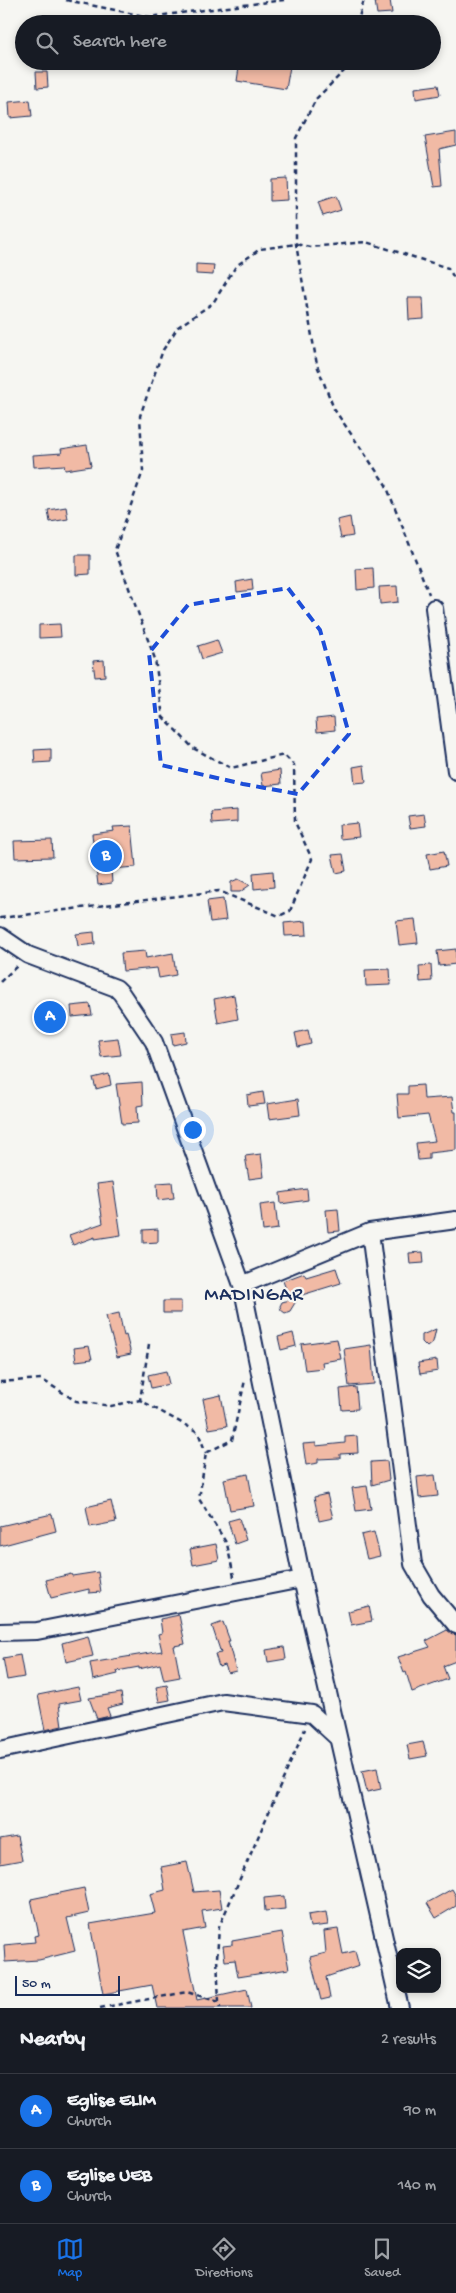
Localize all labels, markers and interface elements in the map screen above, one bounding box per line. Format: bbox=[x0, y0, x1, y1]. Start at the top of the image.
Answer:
search box bbox=[15, 15, 441, 70]
icon: search bbox=[33, 29, 61, 57]
text: Search here bbox=[73, 31, 167, 54]
pin: B bbox=[90, 837, 122, 875]
pin: A bbox=[34, 998, 66, 1036]
your location bbox=[180, 1117, 206, 1143]
district label: MADINGAR bbox=[204, 1285, 304, 1308]
map controls bbox=[396, 1948, 441, 1993]
button: layers bbox=[396, 1948, 441, 1993]
scale bar bbox=[15, 1973, 120, 1996]
text: 50 m bbox=[22, 1976, 51, 1993]
text: Nearby bbox=[20, 2028, 85, 2053]
text: 2 results bbox=[381, 2031, 436, 2050]
text: Eglise ELIM bbox=[67, 2090, 156, 2113]
text: A bbox=[31, 2102, 41, 2121]
text: 90 m bbox=[404, 2102, 436, 2121]
text: Church bbox=[67, 2113, 111, 2132]
text: Eglise UEB bbox=[67, 2165, 152, 2188]
text: B bbox=[32, 2177, 40, 2196]
text: 140 m bbox=[398, 2177, 436, 2196]
text: Church bbox=[67, 2188, 111, 2207]
tab: Map bbox=[56, 2235, 84, 2282]
tab: Directions bbox=[196, 2235, 253, 2282]
tab: Saved bbox=[364, 2235, 400, 2282]

